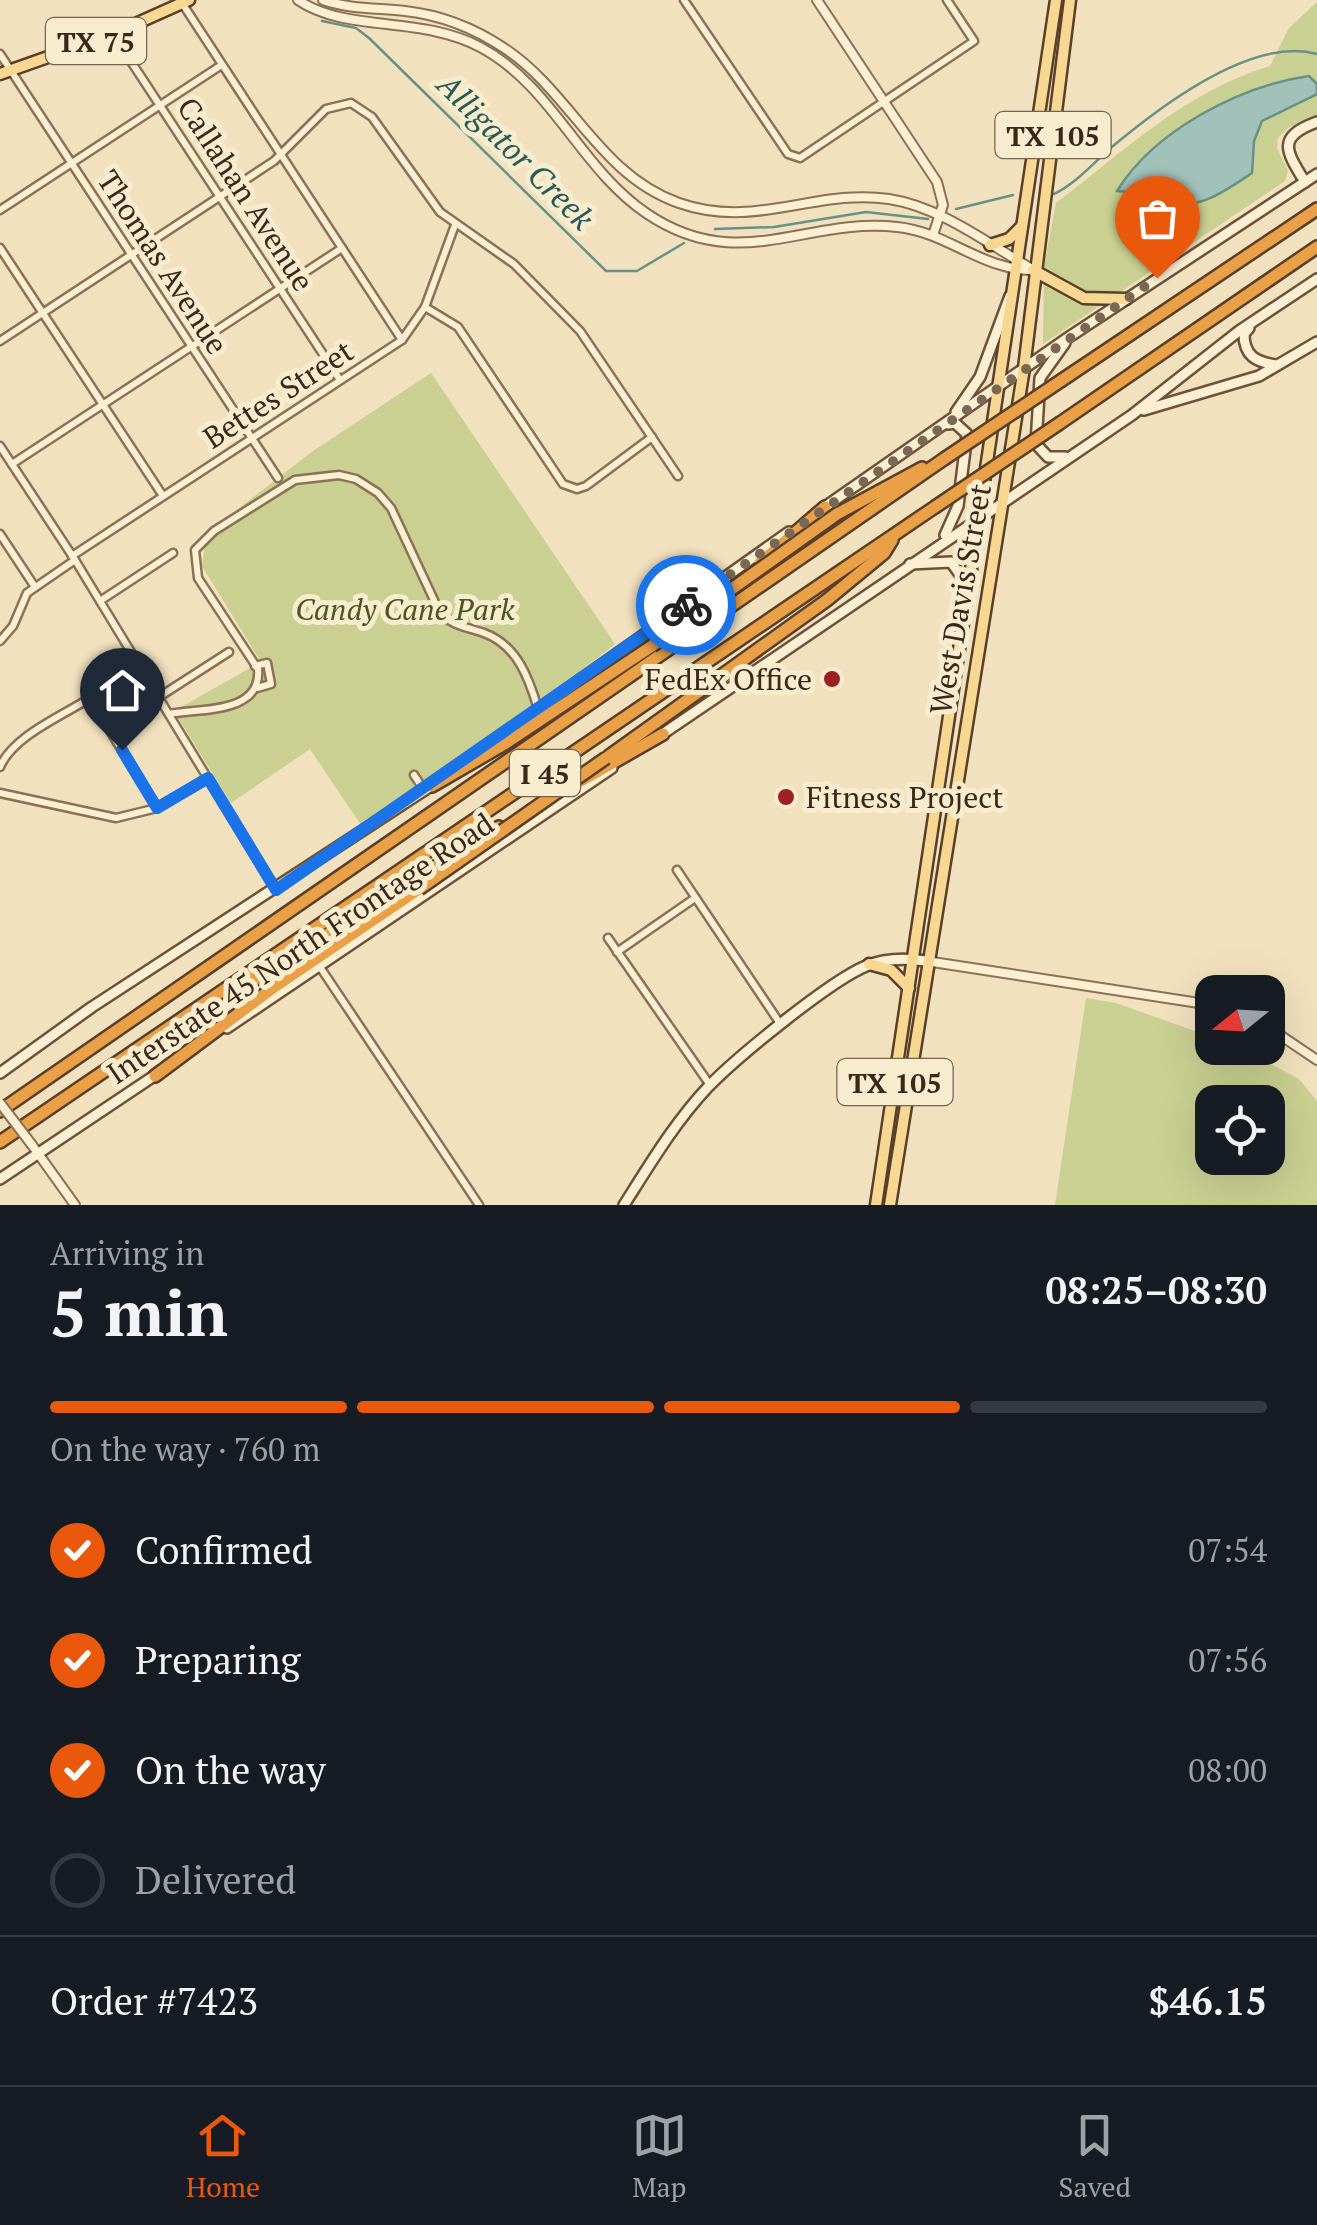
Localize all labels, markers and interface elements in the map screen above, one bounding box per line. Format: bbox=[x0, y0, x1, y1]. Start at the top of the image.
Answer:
road number: TX 75 bbox=[46, 18, 146, 64]
water label: Alligator Creek bbox=[427, 62, 604, 239]
street label: Callahan Avenue bbox=[168, 90, 324, 298]
road number: TX 105 bbox=[996, 112, 1110, 158]
street label: Thomas Avenue bbox=[89, 162, 237, 362]
pin bbox=[1115, 176, 1200, 279]
icon: bag bbox=[1130, 191, 1185, 246]
street label: Bettes Street bbox=[195, 331, 361, 457]
street label: West Davis Street bbox=[920, 481, 1000, 717]
courier bbox=[636, 555, 736, 655]
icon: bike bbox=[659, 578, 714, 633]
park label: Candy Cane Park bbox=[295, 589, 515, 629]
pin bbox=[80, 648, 165, 751]
place label: FedEx Office bbox=[645, 659, 812, 699]
icon: home bbox=[95, 663, 150, 718]
marker: FedEx Office bbox=[821, 668, 843, 690]
road number: I 45 bbox=[510, 750, 580, 796]
place label: Fitness Project bbox=[806, 777, 1003, 817]
marker: Fitness Project bbox=[775, 786, 797, 808]
street label: Interstate 45 North Frontage Road bbox=[99, 803, 501, 1093]
north arrow bbox=[1195, 975, 1285, 1065]
map controls bbox=[1195, 975, 1285, 1175]
road number: TX 105 bbox=[838, 1059, 952, 1105]
button: locate bbox=[1195, 1085, 1285, 1175]
text: Arriving in bbox=[50, 1232, 204, 1274]
text: 08:25–08:30 bbox=[1045, 1265, 1267, 1315]
text: 5 min bbox=[50, 1268, 228, 1355]
text: On the way · 760 m bbox=[50, 1428, 320, 1470]
icon: check bbox=[50, 1523, 105, 1578]
text: Confirmed bbox=[135, 1525, 313, 1575]
text: 07:54 bbox=[1188, 1529, 1267, 1571]
icon: check bbox=[50, 1633, 105, 1688]
text: Preparing bbox=[135, 1635, 301, 1685]
text: 07:56 bbox=[1188, 1639, 1267, 1681]
icon: check bbox=[50, 1743, 105, 1798]
text: On the way bbox=[135, 1745, 326, 1795]
text: 08:00 bbox=[1188, 1749, 1267, 1791]
text: Delivered bbox=[135, 1855, 296, 1905]
text: Order #7423 bbox=[50, 1976, 258, 2026]
text: $46.15 bbox=[1148, 1976, 1267, 2026]
tab: Home bbox=[186, 2108, 260, 2205]
tab: Map bbox=[632, 2108, 687, 2205]
tab: Saved bbox=[1059, 2108, 1131, 2205]

